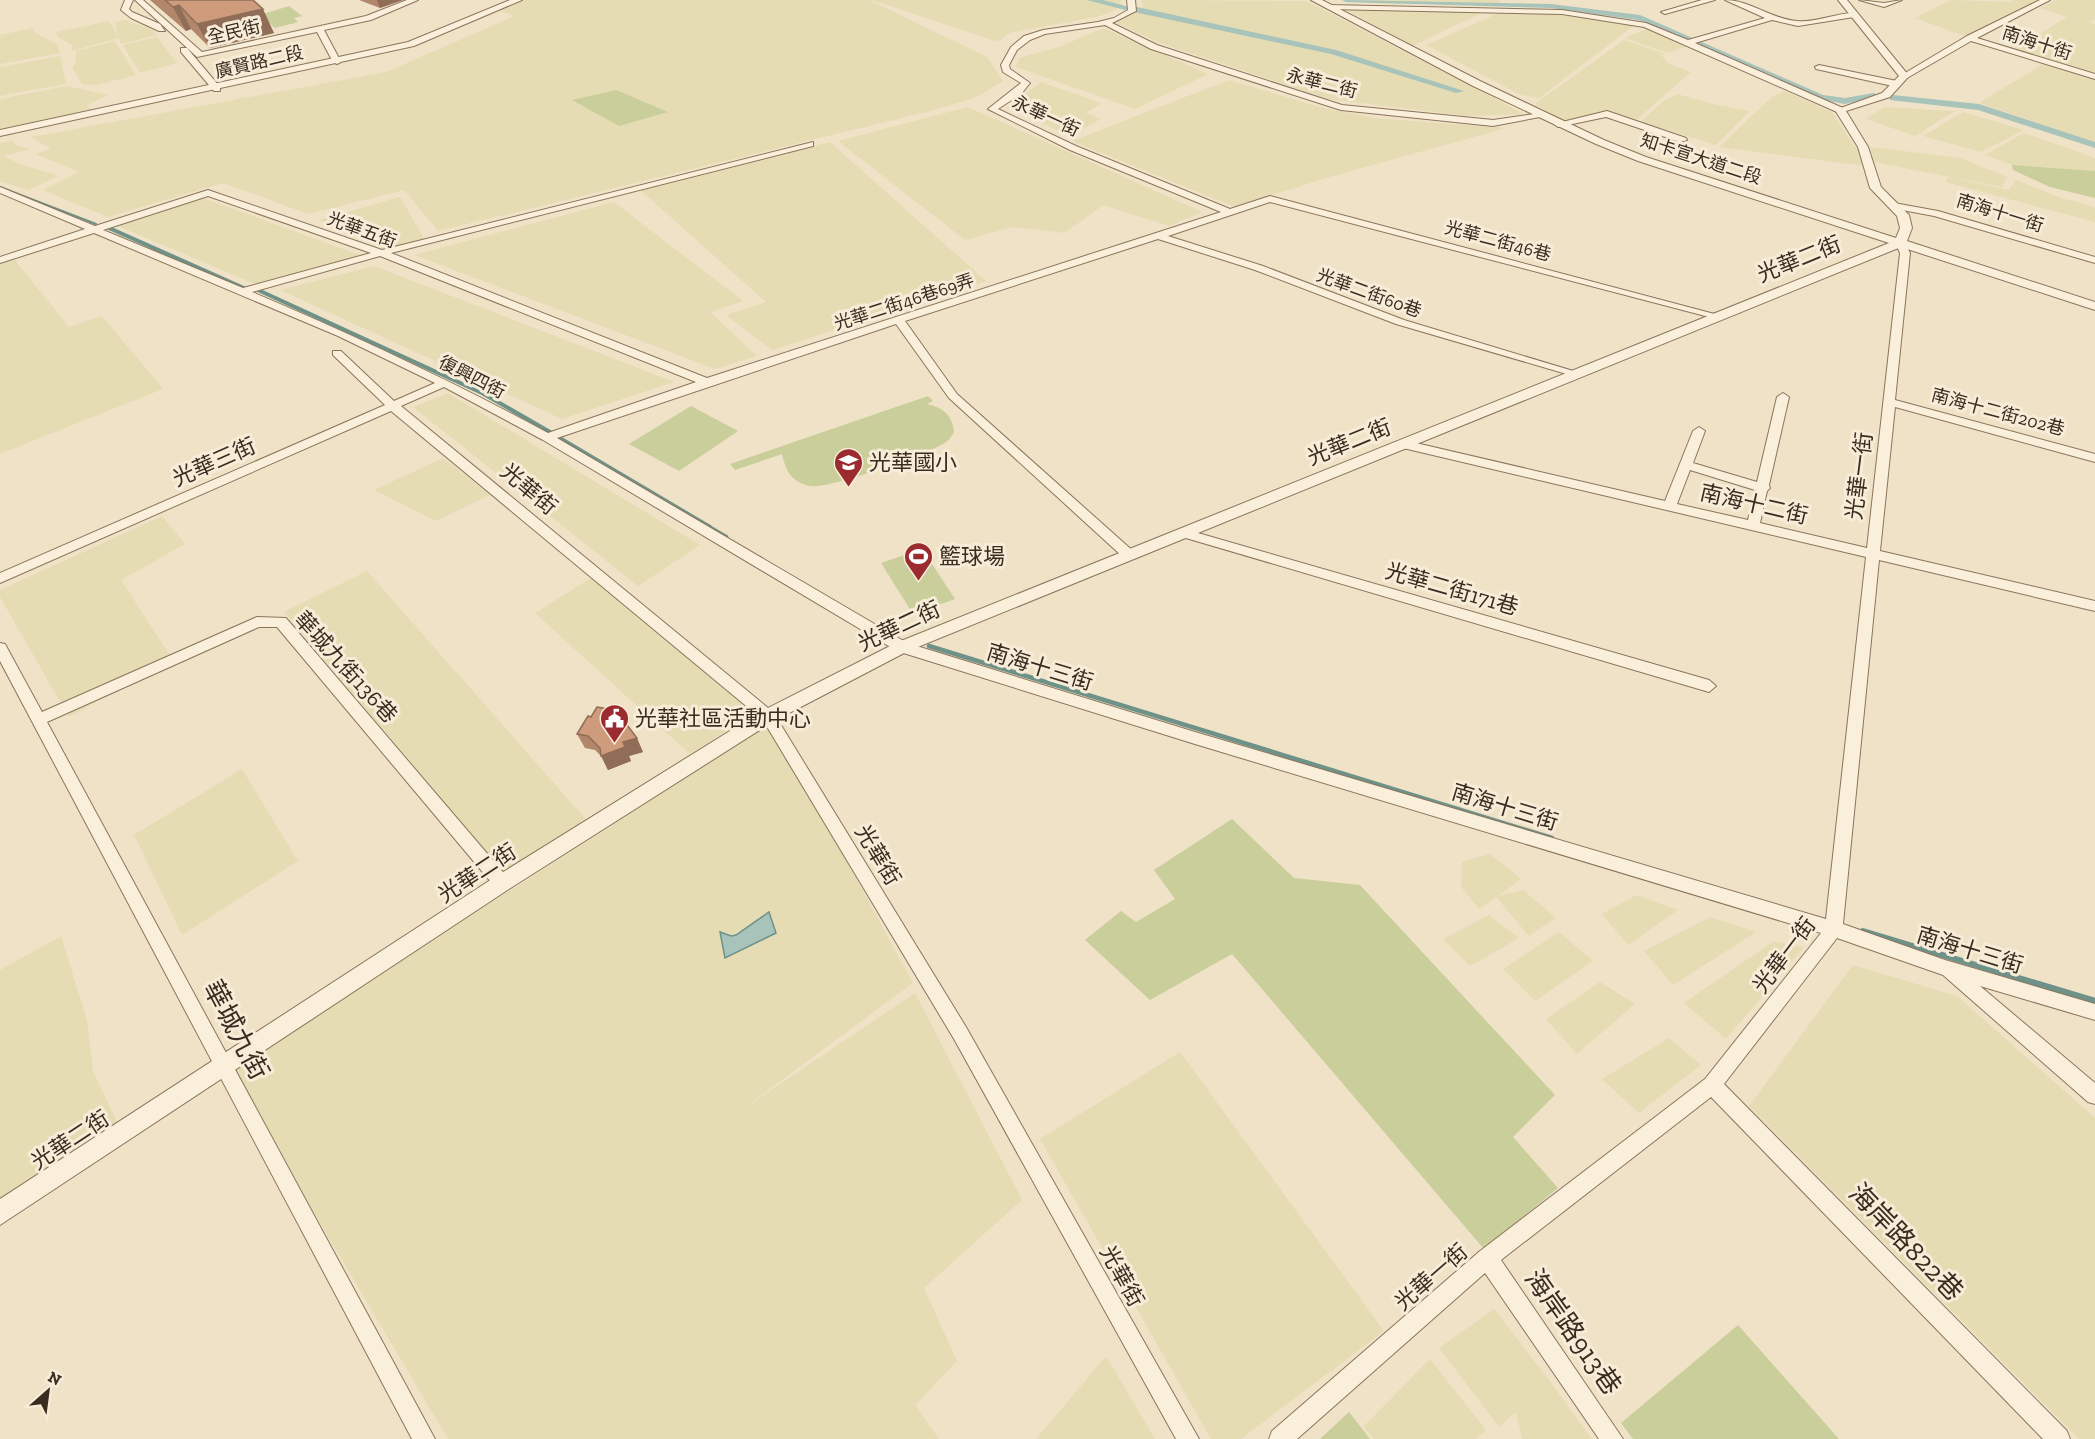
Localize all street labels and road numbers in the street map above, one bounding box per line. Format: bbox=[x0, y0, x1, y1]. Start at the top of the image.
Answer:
street label: 全民街 bbox=[205, 15, 263, 49]
street label: 南海十街 bbox=[1999, 21, 2075, 65]
street label: 廣賢路二段 bbox=[213, 41, 305, 83]
street label: 永華二街 bbox=[1284, 64, 1360, 102]
street label: 永華一街 bbox=[1009, 91, 1083, 141]
street label: 知卡宣大道二段 bbox=[1638, 129, 1764, 189]
street label: 南海十一街 bbox=[1954, 189, 2046, 237]
street label: 光華五街 bbox=[324, 207, 400, 253]
street label: 光華二街46巷 bbox=[1442, 216, 1554, 266]
street label: 光華二街 bbox=[1753, 230, 1845, 288]
street label: 光華二街60巷 bbox=[1314, 264, 1424, 322]
street label: 光華二街46巷69弄 bbox=[831, 269, 977, 335]
street label: 復興四街 bbox=[435, 351, 509, 403]
street label: 南海十二街202巷 bbox=[1929, 384, 2067, 440]
street label: 光華二街 bbox=[1303, 413, 1395, 471]
street label: 光華一街 bbox=[1840, 431, 1878, 521]
street label: 光華三街 bbox=[168, 432, 260, 492]
street label: 光華街 bbox=[495, 457, 563, 521]
street label: 南海十二街 bbox=[1697, 478, 1811, 530]
street label: 光華二街171巷 bbox=[1382, 557, 1522, 621]
street label: 光華二街 bbox=[853, 595, 945, 657]
street label: 華城九街136巷 bbox=[289, 606, 403, 728]
street label: 南海十三街 bbox=[983, 638, 1097, 696]
street label: 南海十三街 bbox=[1448, 778, 1562, 836]
street label: 光華街 bbox=[849, 820, 907, 890]
street label: 光華二街 bbox=[433, 838, 521, 908]
street label: 光華一街 bbox=[1747, 912, 1821, 998]
street label: 南海十三街 bbox=[1913, 921, 2027, 979]
street label: 華城九街 bbox=[197, 975, 275, 1085]
street label: 光華二街 bbox=[26, 1105, 114, 1175]
street label: 海岸路822巷 bbox=[1842, 1177, 1970, 1307]
street label: 光華一街 bbox=[1389, 1238, 1473, 1316]
street label: 光華街 bbox=[1094, 1241, 1150, 1311]
street label: 海岸路913巷 bbox=[1518, 1263, 1628, 1401]

